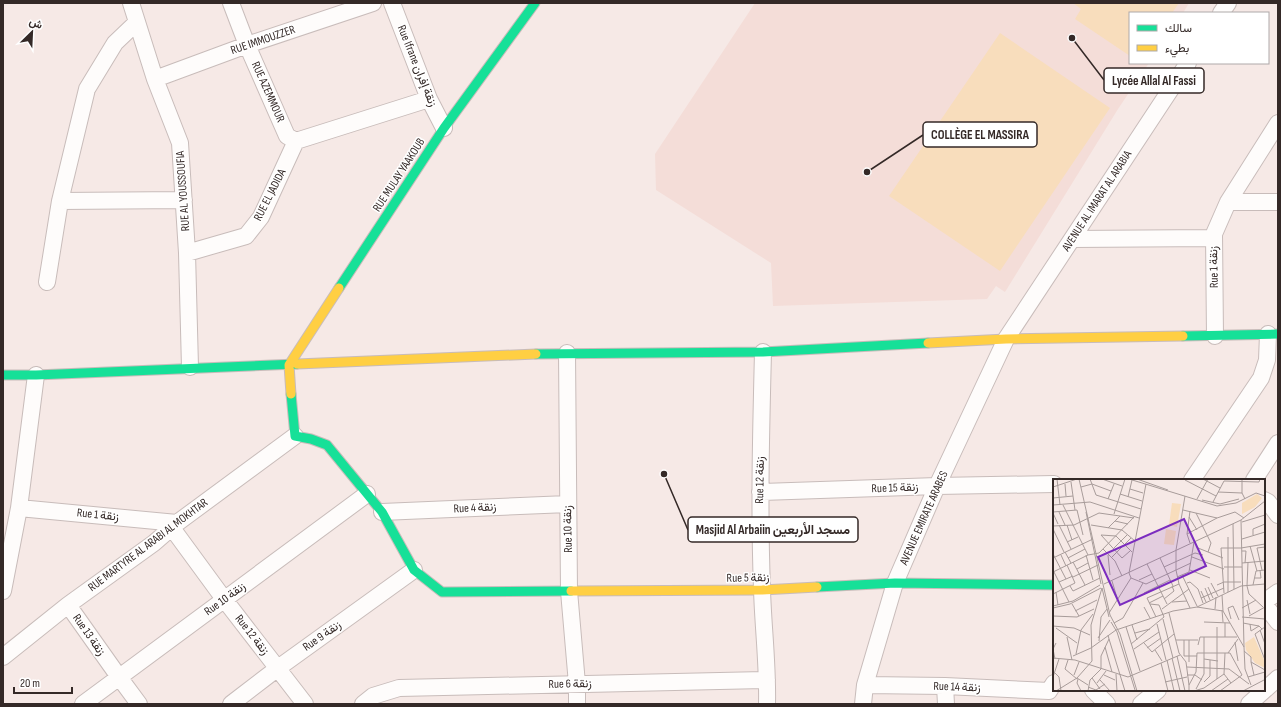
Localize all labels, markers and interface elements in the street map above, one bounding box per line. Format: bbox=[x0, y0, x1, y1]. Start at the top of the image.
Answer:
north arrow bbox=[12, 12, 52, 52]
legend bbox=[1129, 12, 1269, 64]
text: ش bbox=[27, 15, 45, 32]
text: سالك bbox=[1165, 21, 1192, 36]
street label: RUE IMMOUZZER bbox=[229, 22, 298, 58]
street label: Rue Ifrane زنقة إفران bbox=[394, 23, 440, 109]
text: بطيء bbox=[1165, 41, 1189, 58]
street label: RUE AZEMMOUR bbox=[248, 59, 288, 125]
callout: Lycée Allal Al Fassi bbox=[1104, 68, 1204, 93]
text: Lycée Allal Al Fassi bbox=[1112, 73, 1196, 89]
callout: COLLÈGE EL MASSIRA bbox=[923, 122, 1037, 147]
text: COLLÈGE EL MASSIRA bbox=[931, 127, 1030, 143]
street label: RUE MULAY YAAKOUB bbox=[370, 135, 428, 215]
street label: AVENUE AL IMARAT AL ARABIA bbox=[1058, 147, 1136, 255]
street label: RUE AL YOUSSOUFIA bbox=[173, 149, 193, 232]
street label: RUE EL JADIDA bbox=[251, 166, 290, 224]
street label: Rue 1 زنقة bbox=[1206, 246, 1222, 288]
street label: Rue 12 زنقة bbox=[752, 456, 768, 504]
street label: AVENUE EMIRATE ARABES bbox=[896, 469, 951, 568]
inset map bbox=[1053, 479, 1265, 691]
street label: Rue 15 زنقة bbox=[871, 480, 919, 496]
street label: RUE MARTYRE AL ARABI AL MOKHTAR bbox=[85, 495, 211, 595]
street label: Rue 4 زنقة bbox=[453, 499, 497, 517]
street label: Rue 1 زنقة bbox=[76, 505, 120, 525]
street label: Rue 10 زنقة bbox=[560, 505, 576, 553]
callout: Masjid Al Arbaiin مسجد الأربعين bbox=[688, 517, 858, 542]
text: Masjid Al Arbaiin مسجد الأربعين bbox=[696, 522, 850, 538]
street label: Rue 5 زنقة bbox=[726, 570, 770, 586]
street label: Rue 10 زنقة bbox=[201, 579, 249, 619]
street label: Rue 13 زنقة bbox=[69, 611, 109, 659]
street label: Rue 12 زنقة bbox=[232, 612, 272, 658]
street label: Rue 9 زنقة bbox=[300, 617, 344, 655]
scale bar bbox=[14, 669, 72, 695]
text: 20 m bbox=[20, 676, 40, 691]
street label: Rue 6 زنقة bbox=[548, 676, 592, 692]
street label: Rue 14 زنقة bbox=[933, 679, 981, 695]

